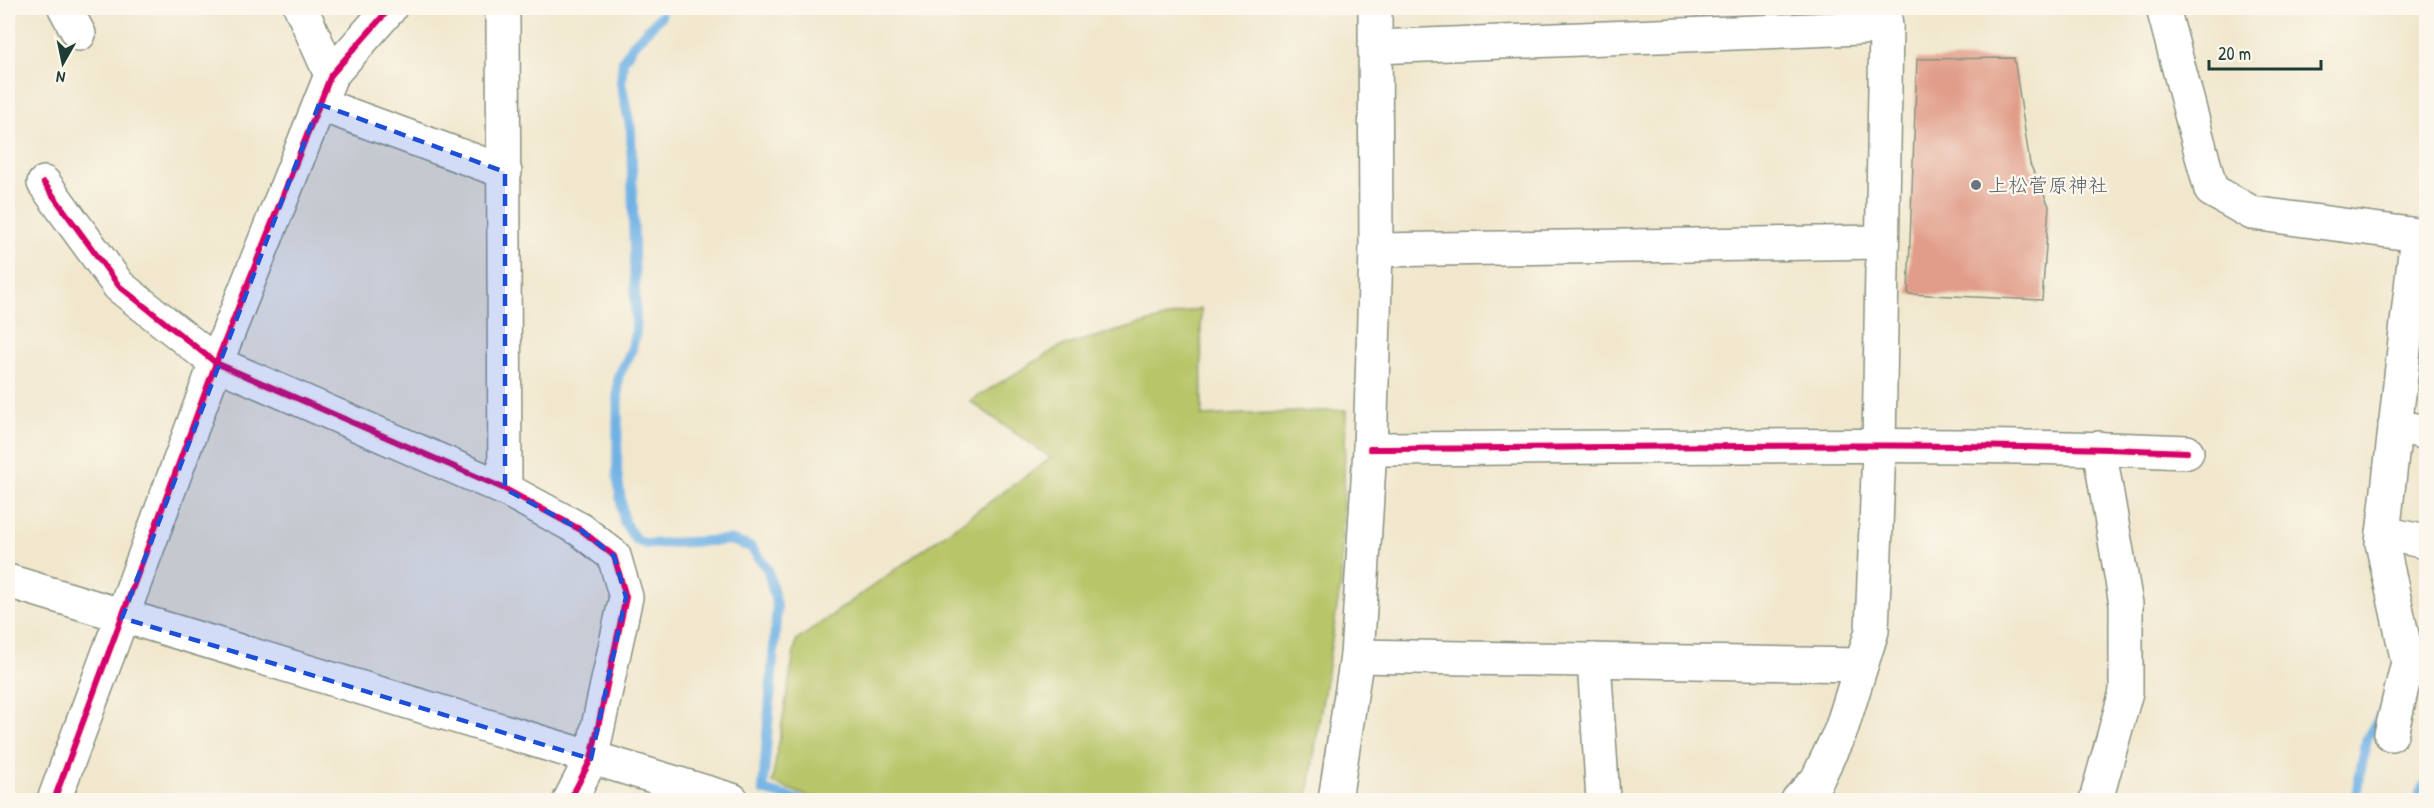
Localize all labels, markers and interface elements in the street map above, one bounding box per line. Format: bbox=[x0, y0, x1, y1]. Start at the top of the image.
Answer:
north arrow bbox=[33, 33, 93, 93]
scale bar bbox=[2209, 33, 2322, 71]
text: 20 m bbox=[2218, 41, 2251, 66]
text: N bbox=[54, 66, 67, 89]
place label: 上松菅原神社 bbox=[1988, 171, 2108, 198]
marker: 上松菅原神社 bbox=[1969, 178, 1983, 192]

